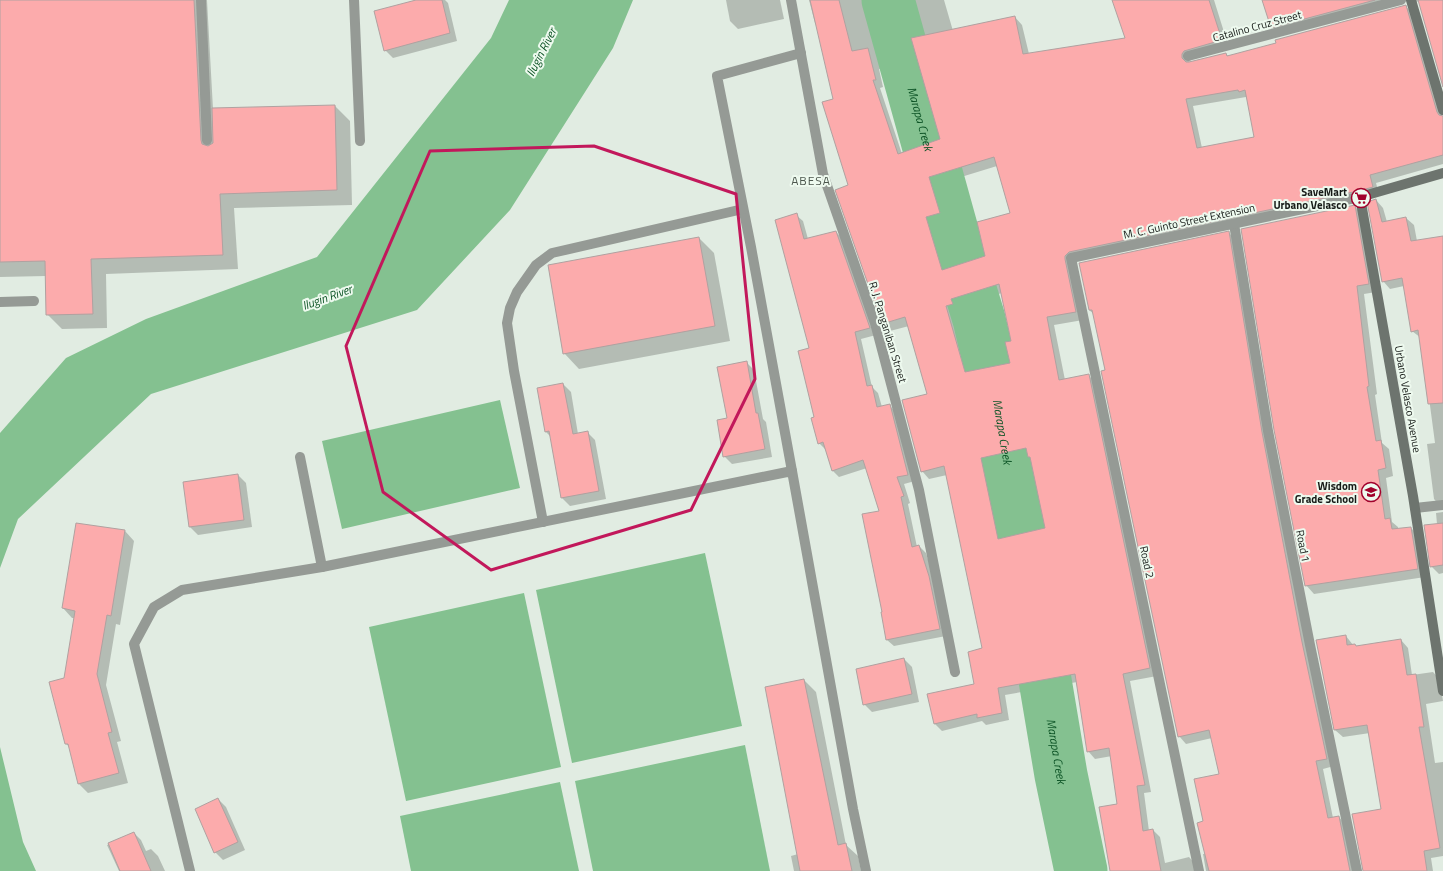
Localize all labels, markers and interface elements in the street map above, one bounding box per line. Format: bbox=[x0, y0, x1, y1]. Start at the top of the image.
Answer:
street label: Catalino Cruz Street bbox=[1211, 6, 1303, 46]
water label: Ilugin River bbox=[521, 23, 562, 79]
water label: Marapa Creek bbox=[903, 84, 939, 154]
district label: ABESA bbox=[791, 171, 831, 190]
place label: SaveMart Urbano Velasco bbox=[1273, 184, 1347, 213]
supermarket icon: SaveMart Urbano Velasco bbox=[1350, 187, 1372, 209]
street label: M. C. Guinto Street Extension bbox=[1122, 199, 1256, 243]
water label: Ilugin River bbox=[299, 278, 357, 315]
street label: R. J. Panganiban Street bbox=[865, 279, 911, 385]
street label: Urbano Velasco Avenue bbox=[1391, 344, 1425, 454]
water label: Marapa Creek bbox=[988, 398, 1018, 467]
place label: Wisdom Grade School bbox=[1295, 478, 1357, 507]
school or university icon: Wisdom Grade School bbox=[1360, 481, 1382, 503]
street label: Road 1 bbox=[1292, 529, 1314, 563]
street label: Road 2 bbox=[1136, 544, 1158, 580]
water label: Marapa Creek bbox=[1042, 717, 1072, 787]

